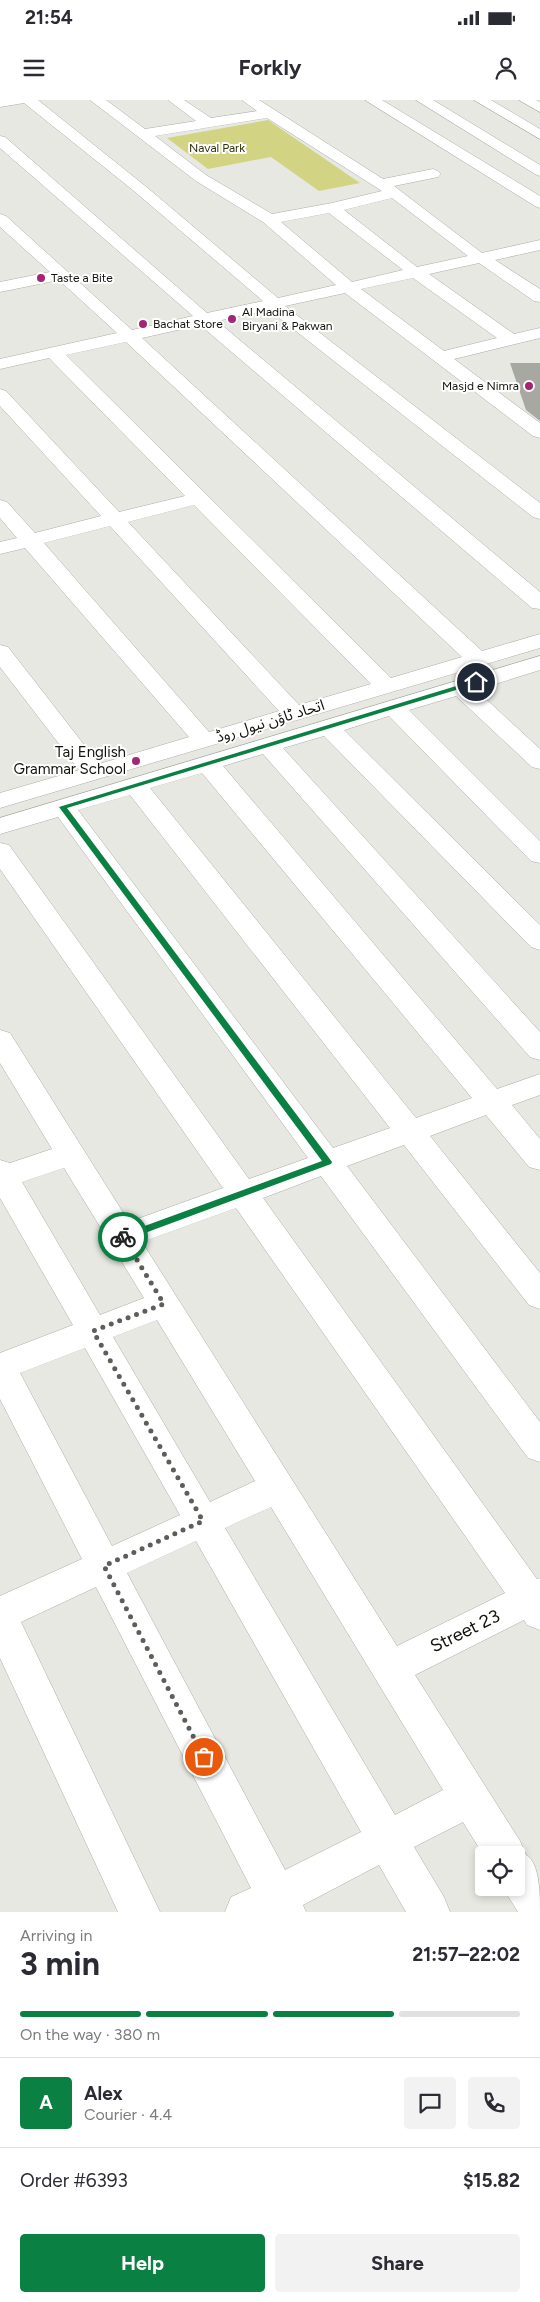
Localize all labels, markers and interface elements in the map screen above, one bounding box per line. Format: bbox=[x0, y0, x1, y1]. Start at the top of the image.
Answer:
text: 21:54 bbox=[25, 6, 73, 29]
icon: menu bbox=[20, 54, 48, 82]
text: Forkly bbox=[238, 54, 302, 81]
icon: person bbox=[492, 54, 520, 82]
park label: Naval Park bbox=[189, 141, 245, 155]
place label: Taste a Bite bbox=[51, 271, 113, 285]
marker: Taste a Bite bbox=[35, 272, 47, 284]
place label: Al Madina Biryani & Pakwan bbox=[242, 305, 333, 333]
marker: Al Madina Biryani & Pakwan bbox=[226, 313, 238, 325]
place label: Bachat Store bbox=[153, 317, 223, 331]
marker: Bachat Store bbox=[137, 318, 149, 330]
place label: Masjd e Nimra bbox=[442, 379, 519, 393]
marker: Masjd e Nimra bbox=[523, 380, 535, 392]
pin bbox=[455, 661, 497, 703]
icon: home bbox=[462, 668, 490, 696]
street label: اتحاد ٹاؤن نیول روڈ bbox=[214, 696, 326, 746]
place label: Taj English Grammar School bbox=[14, 743, 126, 778]
marker: Taj English Grammar School bbox=[130, 755, 142, 767]
courier bbox=[98, 1212, 148, 1262]
icon: bike bbox=[109, 1223, 137, 1251]
street label: Street 23 bbox=[427, 1605, 503, 1657]
pin bbox=[183, 1736, 225, 1778]
icon: bag bbox=[190, 1743, 218, 1771]
map controls bbox=[475, 1846, 525, 1896]
button: locate bbox=[475, 1846, 525, 1896]
text: Arriving in bbox=[20, 1926, 92, 1945]
text: 21:57–22:02 bbox=[412, 1943, 520, 1966]
text: 3 min bbox=[20, 1945, 100, 1983]
text: On the way · 380 m bbox=[20, 2025, 160, 2044]
button: chat bbox=[404, 2077, 456, 2129]
button: phone bbox=[468, 2077, 520, 2129]
text: Alex bbox=[84, 2082, 123, 2105]
text: A bbox=[39, 2091, 53, 2114]
text: Courier · 4.4 bbox=[84, 2105, 172, 2124]
text: Order #6393 bbox=[20, 2169, 128, 2192]
text: $15.82 bbox=[463, 2169, 520, 2192]
button: Help bbox=[20, 2234, 265, 2292]
button: Share bbox=[275, 2234, 520, 2292]

